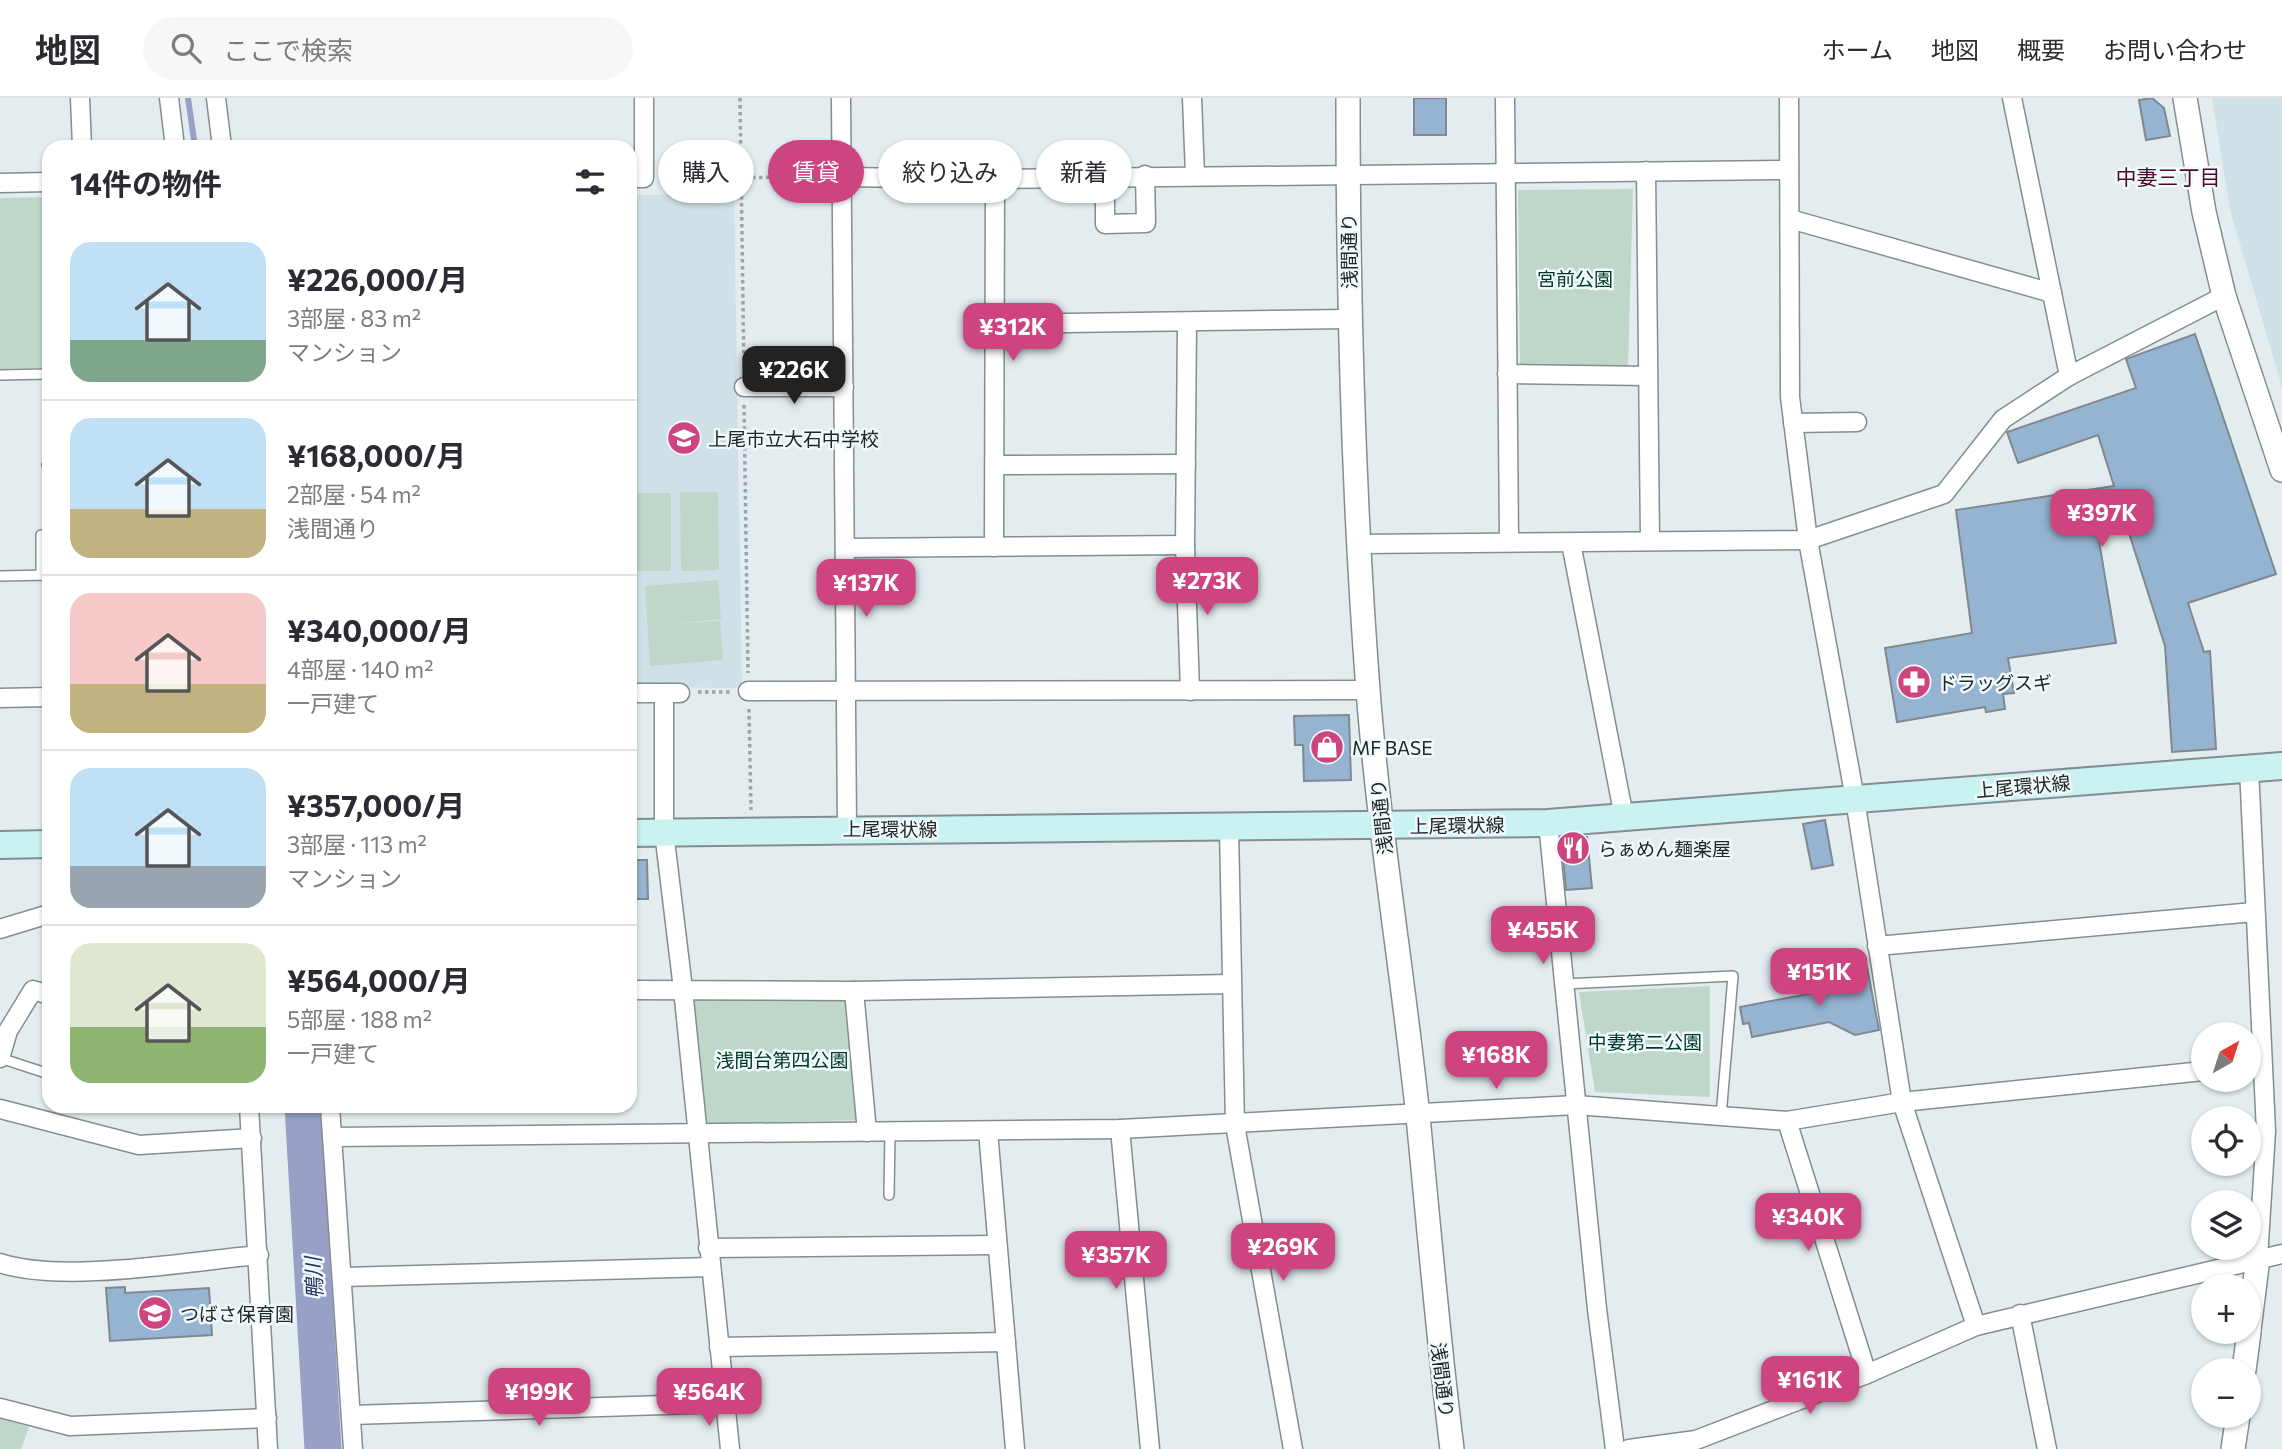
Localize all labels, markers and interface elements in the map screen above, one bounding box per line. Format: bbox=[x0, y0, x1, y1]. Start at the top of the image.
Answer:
search box bbox=[143, 17, 633, 80]
text: 地図 bbox=[35, 28, 101, 69]
icon: search bbox=[167, 29, 205, 67]
text: ここで検索 bbox=[223, 34, 353, 65]
text: ホーム bbox=[1822, 35, 1893, 64]
text: 地図 bbox=[1931, 35, 1979, 64]
text: 概要 bbox=[2017, 35, 2065, 64]
text: お問い合わせ bbox=[2103, 35, 2247, 64]
chip: 購入 bbox=[658, 140, 754, 203]
chip: 賃貸 bbox=[768, 140, 864, 203]
chip: 絞り込み bbox=[878, 140, 1022, 203]
chip: 新着 bbox=[1036, 140, 1132, 203]
icon: filters bbox=[571, 163, 609, 201]
text: 14件の物件 bbox=[70, 164, 222, 201]
district label: 中妻三丁目 bbox=[2116, 164, 2221, 189]
street label: 浅間通り bbox=[1337, 213, 1360, 289]
text: ¥226,000/月 bbox=[287, 260, 468, 297]
park label: 宮前公園 bbox=[1537, 267, 1613, 290]
icon: home bbox=[126, 270, 210, 354]
pin: ¥312K bbox=[964, 303, 1062, 363]
text: 3部屋 · 83 m² bbox=[287, 304, 421, 332]
text: ¥312K bbox=[979, 312, 1047, 340]
text: マンション bbox=[287, 338, 402, 366]
pin: ¥226K bbox=[745, 346, 843, 406]
text: ¥226K bbox=[758, 355, 830, 383]
school or university icon: 上尾市立大石中学校 bbox=[665, 419, 703, 457]
place label: 上尾市立大石中学校 bbox=[708, 427, 879, 450]
text: ¥168,000/月 bbox=[287, 436, 466, 473]
icon: home bbox=[126, 446, 210, 530]
text: 2部屋 · 54 m² bbox=[287, 480, 421, 508]
pin: ¥397K bbox=[2053, 490, 2151, 549]
text: ¥397K bbox=[2067, 498, 2137, 526]
text: 浅間通り bbox=[287, 514, 379, 542]
pin: ¥273K bbox=[1158, 558, 1256, 617]
pin: ¥137K bbox=[817, 560, 915, 619]
text: ¥273K bbox=[1172, 566, 1242, 594]
text: ¥137K bbox=[832, 568, 900, 596]
text: ¥340,000/月 bbox=[287, 611, 472, 648]
icon: home bbox=[126, 621, 210, 705]
text: 4部屋 · 140 m² bbox=[287, 655, 433, 683]
pharmacy icon: ドラッグスギ bbox=[1895, 663, 1933, 701]
place label: ドラッグスギ bbox=[1938, 671, 2052, 694]
text: 一戸建て bbox=[287, 689, 379, 717]
shop icon: MF BASE bbox=[1308, 728, 1346, 766]
place label: MF BASE bbox=[1352, 736, 1432, 759]
street label: 上尾環状線 bbox=[1975, 770, 2071, 802]
street label: 浅間通り bbox=[1366, 778, 1396, 856]
text: ¥357,000/月 bbox=[287, 786, 465, 823]
icon: home bbox=[126, 796, 210, 880]
street label: 上尾環状線 bbox=[1409, 813, 1505, 837]
street label: 上尾環状線 bbox=[842, 817, 938, 840]
restaurant icon: らぁめん麺楽屋 bbox=[1554, 829, 1592, 867]
text: 3部屋 · 113 m² bbox=[287, 830, 427, 858]
place label: らぁめん麺楽屋 bbox=[1598, 837, 1731, 860]
text: マンション bbox=[287, 864, 402, 892]
pin: ¥455K bbox=[1494, 906, 1592, 966]
text: ¥455K bbox=[1507, 915, 1579, 943]
pin: ¥151K bbox=[1770, 948, 1868, 1008]
text: ¥151K bbox=[1786, 957, 1852, 985]
text: ¥564,000/月 bbox=[287, 961, 471, 998]
icon: home bbox=[126, 971, 210, 1055]
text: 5部屋 · 188 m² bbox=[287, 1005, 432, 1033]
north arrow bbox=[2191, 1022, 2261, 1092]
map controls bbox=[2191, 1022, 2261, 1428]
park label: 中妻第二公園 bbox=[1588, 1030, 1702, 1053]
pin: ¥168K bbox=[1447, 1032, 1545, 1091]
text: 一戸建て bbox=[287, 1039, 379, 1067]
text: ¥168K bbox=[1461, 1040, 1531, 1068]
park label: 浅間台第四公園 bbox=[715, 1048, 849, 1071]
button: locate bbox=[2191, 1106, 2261, 1176]
button: layers bbox=[2191, 1190, 2261, 1260]
pin: ¥340K bbox=[1759, 1194, 1857, 1253]
text: ¥340K bbox=[1771, 1202, 1845, 1230]
pin: ¥269K bbox=[1234, 1224, 1332, 1283]
pin: ¥357K bbox=[1067, 1232, 1165, 1291]
text: ¥269K bbox=[1247, 1232, 1319, 1260]
text: ¥357K bbox=[1081, 1240, 1151, 1268]
water label: 鴨川 bbox=[299, 1254, 327, 1300]
button: + bbox=[2191, 1274, 2261, 1344]
school or university icon: つばさ保育園 bbox=[136, 1294, 174, 1332]
place label: つばさ保育園 bbox=[180, 1302, 294, 1325]
street label: 浅間通り bbox=[1427, 1341, 1459, 1419]
pin: ¥161K bbox=[1761, 1356, 1859, 1416]
button: − bbox=[2191, 1358, 2261, 1428]
text: ¥161K bbox=[1777, 1365, 1843, 1393]
pin: ¥199K bbox=[490, 1368, 588, 1428]
pin: ¥564K bbox=[660, 1368, 758, 1428]
text: ¥199K bbox=[504, 1377, 574, 1405]
text: ¥564K bbox=[673, 1377, 745, 1405]

